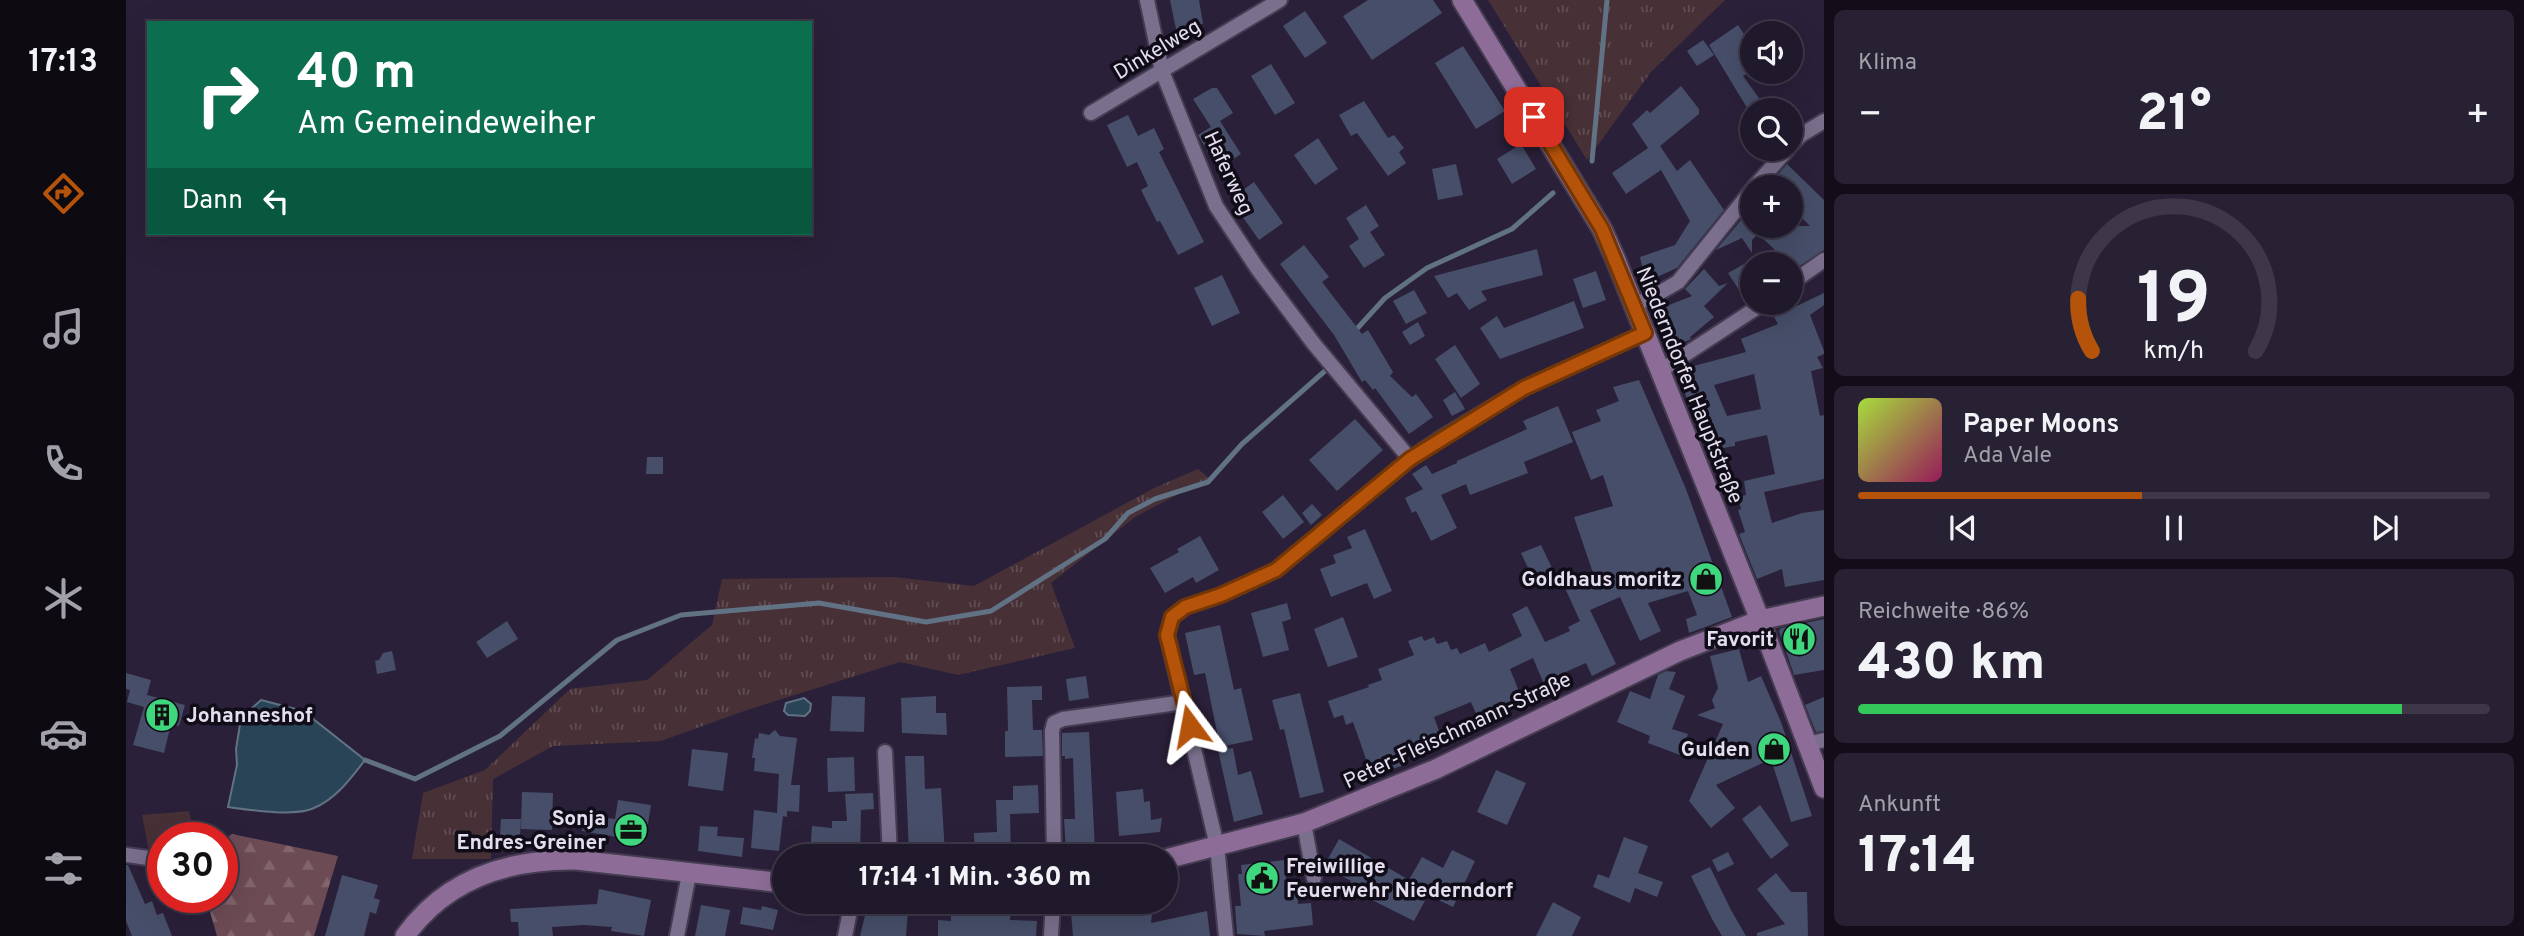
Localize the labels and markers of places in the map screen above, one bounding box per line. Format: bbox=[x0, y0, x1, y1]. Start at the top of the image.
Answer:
pin bbox=[1504, 87, 1564, 147]
shop icon: Goldhaus moritz bbox=[1687, 560, 1725, 598]
place label: Goldhaus moritz bbox=[1521, 567, 1682, 594]
restaurant icon: Favorit bbox=[1780, 620, 1818, 658]
place label: Favorit bbox=[1706, 627, 1774, 654]
building icon: Johanneshof bbox=[143, 696, 181, 734]
place label: Johanneshof bbox=[186, 703, 313, 730]
shop icon: Gulden bbox=[1755, 730, 1793, 768]
place label: Gulden bbox=[1681, 737, 1750, 764]
place label: Sonja Endres-Greiner bbox=[456, 806, 606, 857]
office icon: Sonja Endres-Greiner bbox=[612, 811, 650, 849]
place label: Freiwillige Feuerwehr Niederndorf bbox=[1286, 854, 1514, 905]
public building icon: Freiwillige Feuerwehr Niederndorf bbox=[1243, 859, 1281, 897]

